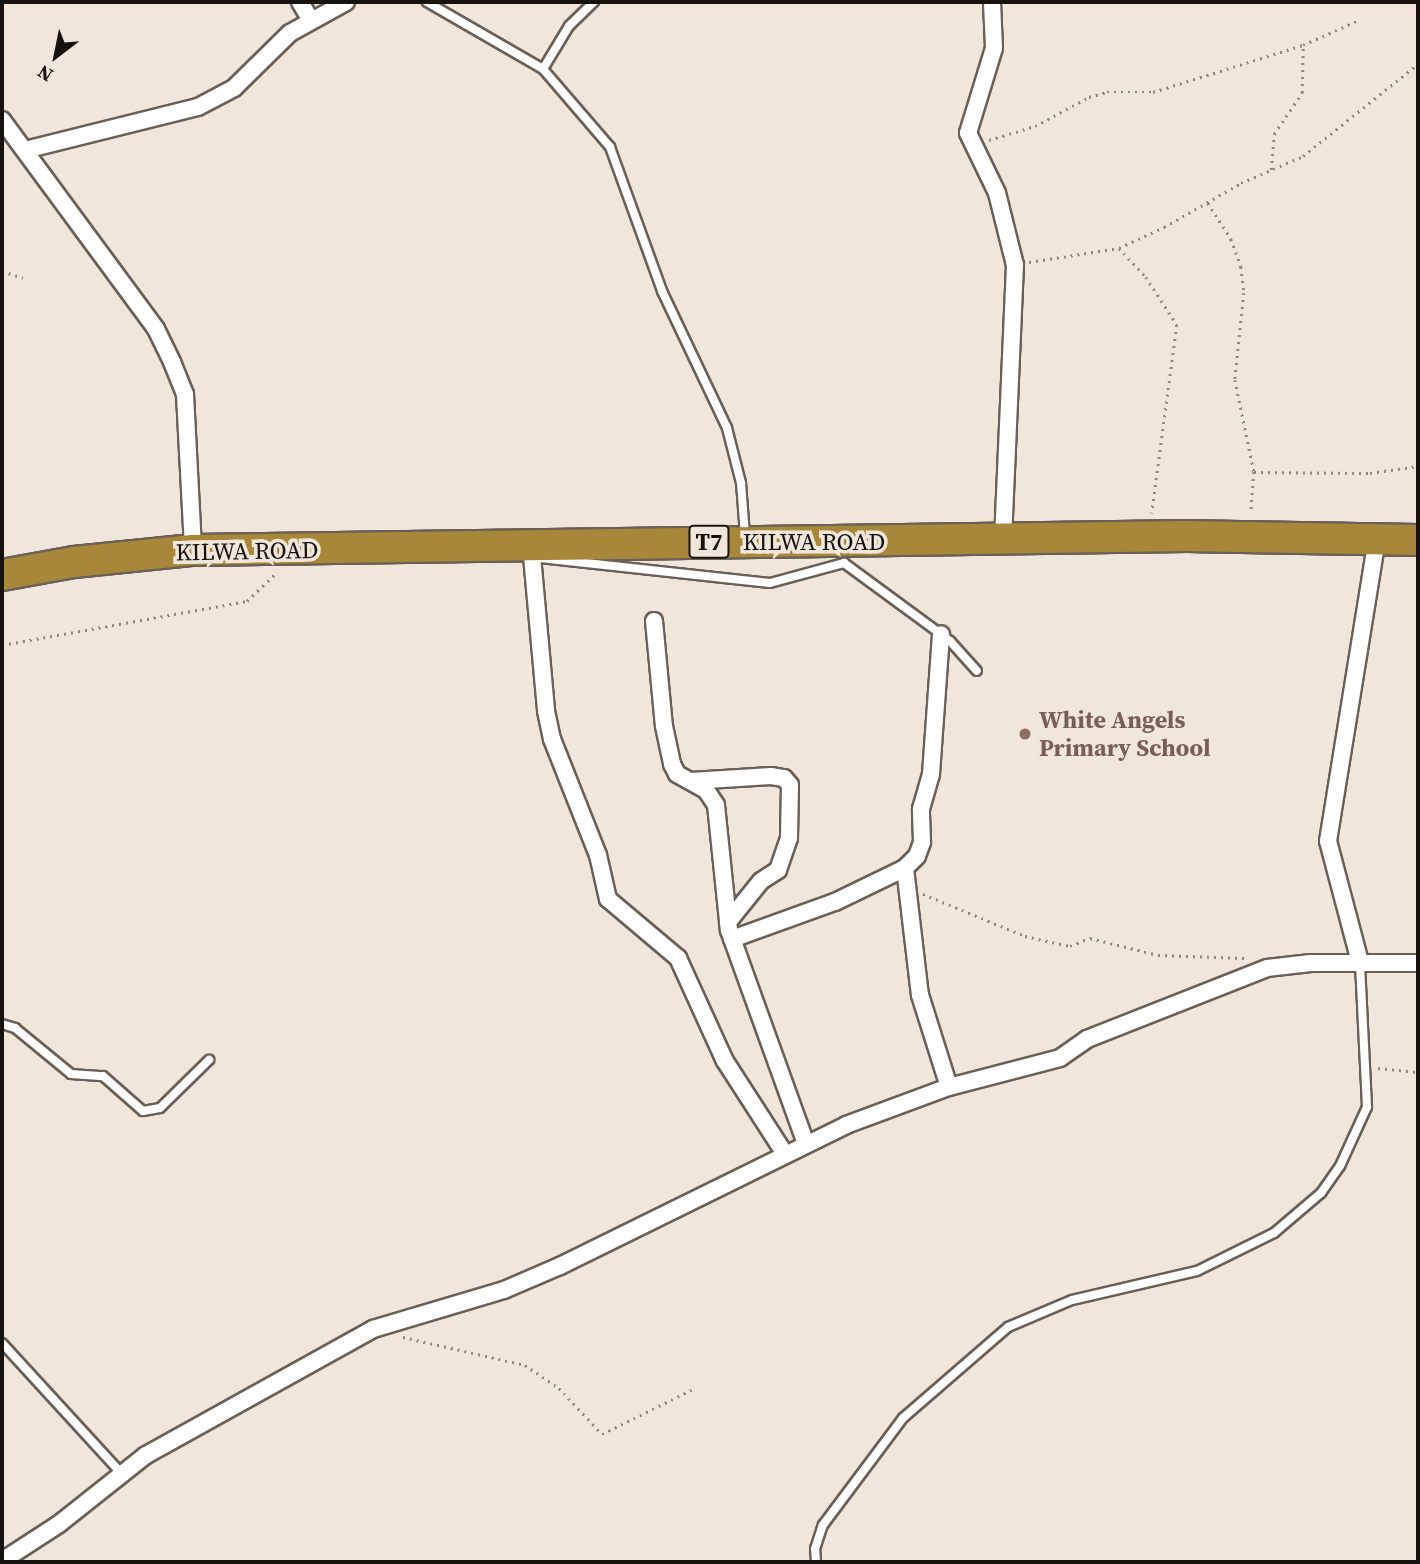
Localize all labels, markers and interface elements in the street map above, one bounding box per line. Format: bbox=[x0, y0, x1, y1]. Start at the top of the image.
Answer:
north arrow bbox=[21, 21, 91, 91]
text: N bbox=[32, 59, 58, 89]
road number: T7 bbox=[688, 522, 730, 562]
street label: KILWA ROAD bbox=[743, 528, 885, 556]
street label: KILWA ROAD bbox=[175, 535, 319, 567]
place label: White Angels Primary School bbox=[1039, 706, 1211, 762]
marker: White Angels Primary School bbox=[1017, 726, 1033, 742]

